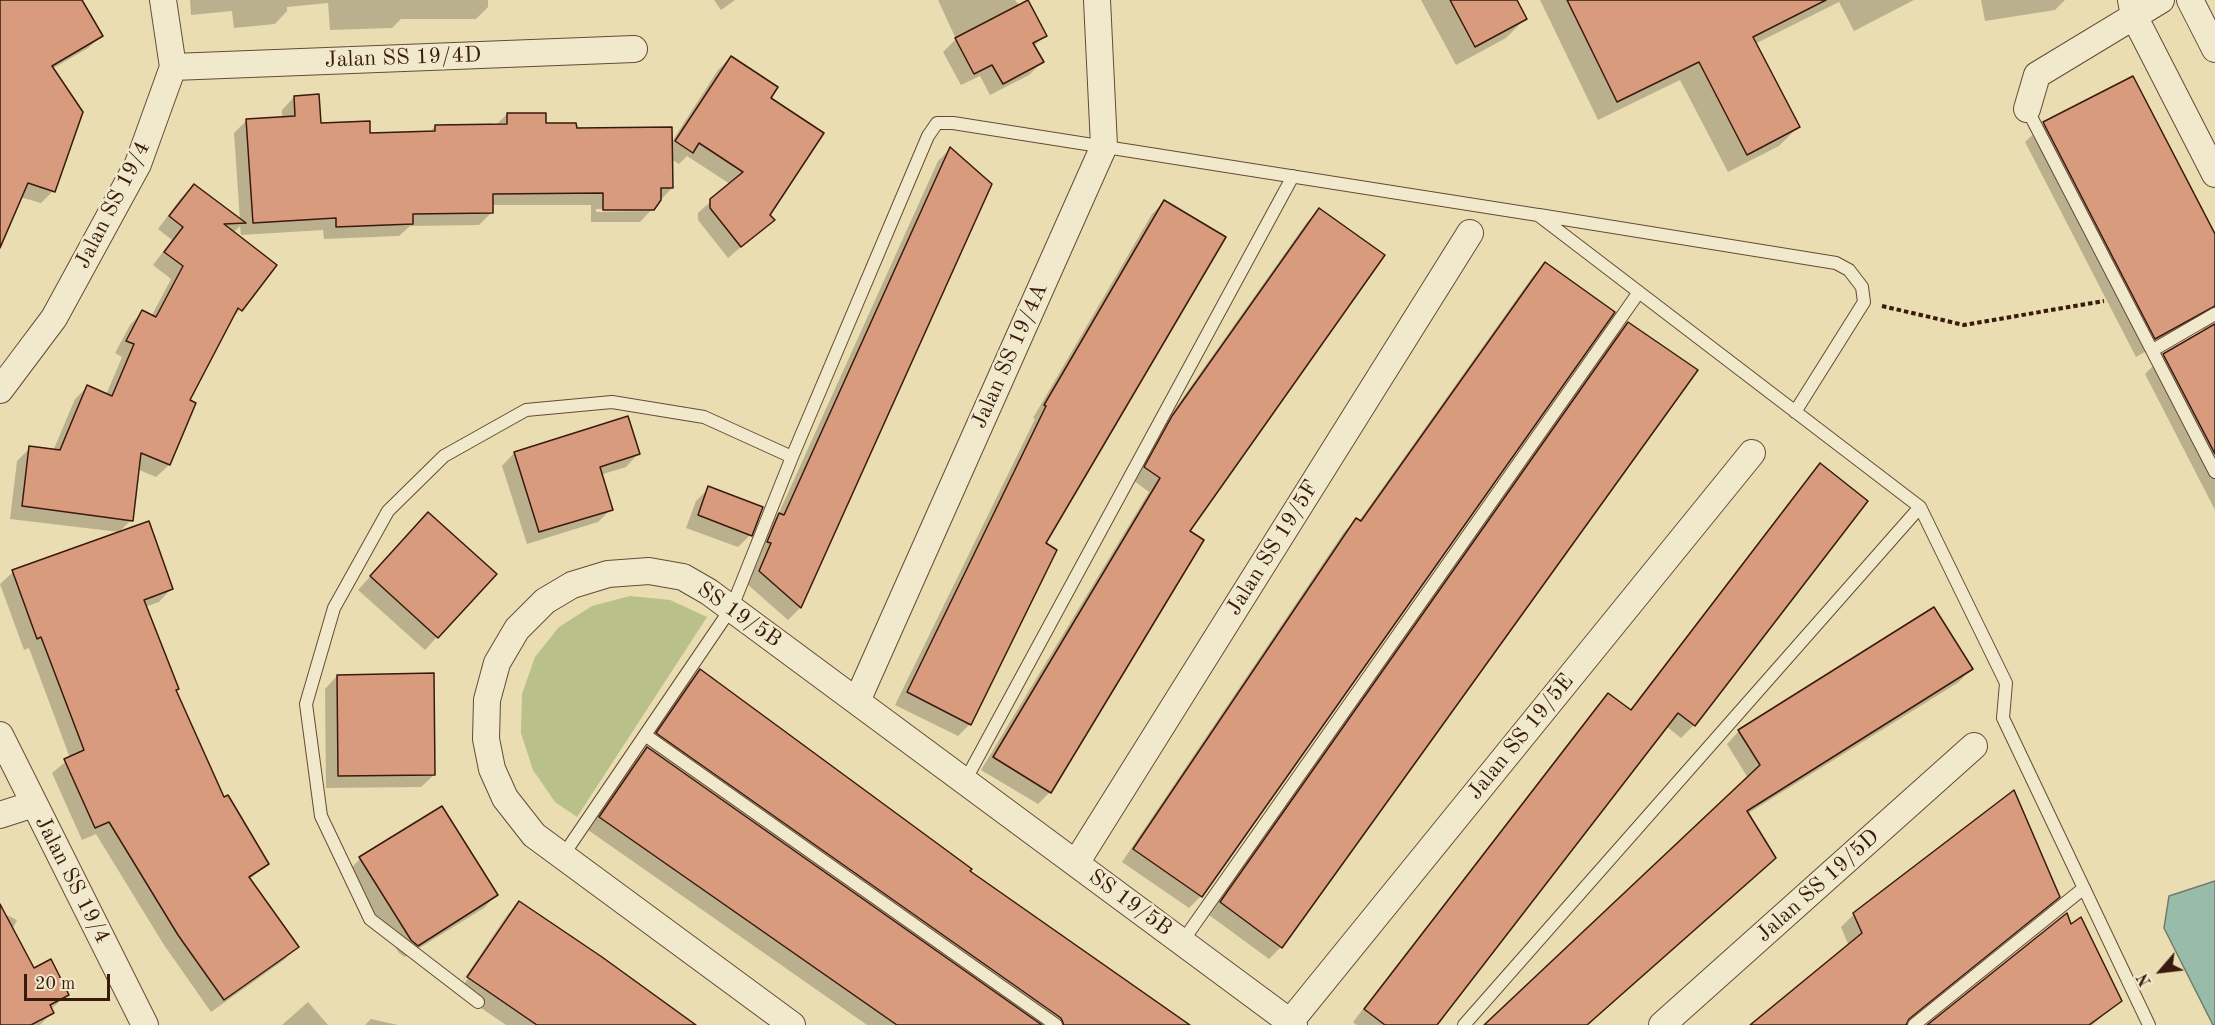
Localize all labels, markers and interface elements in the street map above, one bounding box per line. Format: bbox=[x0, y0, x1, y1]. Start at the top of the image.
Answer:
street label: Jalan SS 19/4D bbox=[324, 42, 482, 74]
street label: Jalan SS 19/4 bbox=[70, 137, 156, 273]
street label: Jalan SS 19/4A bbox=[966, 279, 1054, 433]
street label: Jalan SS 19/5F bbox=[1221, 476, 1325, 620]
street label: SS 19/5B bbox=[692, 576, 786, 654]
street label: Jalan SS 19/5E bbox=[1462, 669, 1580, 805]
street label: Jalan SS 19/4 bbox=[29, 812, 115, 948]
street label: Jalan SS 19/5D bbox=[1751, 824, 1885, 948]
street label: SS 19/5B bbox=[1083, 864, 1177, 942]
north arrow bbox=[2131, 941, 2191, 1001]
scale bar bbox=[27, 962, 112, 1000]
text: N bbox=[2135, 970, 2155, 989]
text: 20 m bbox=[35, 975, 75, 993]

